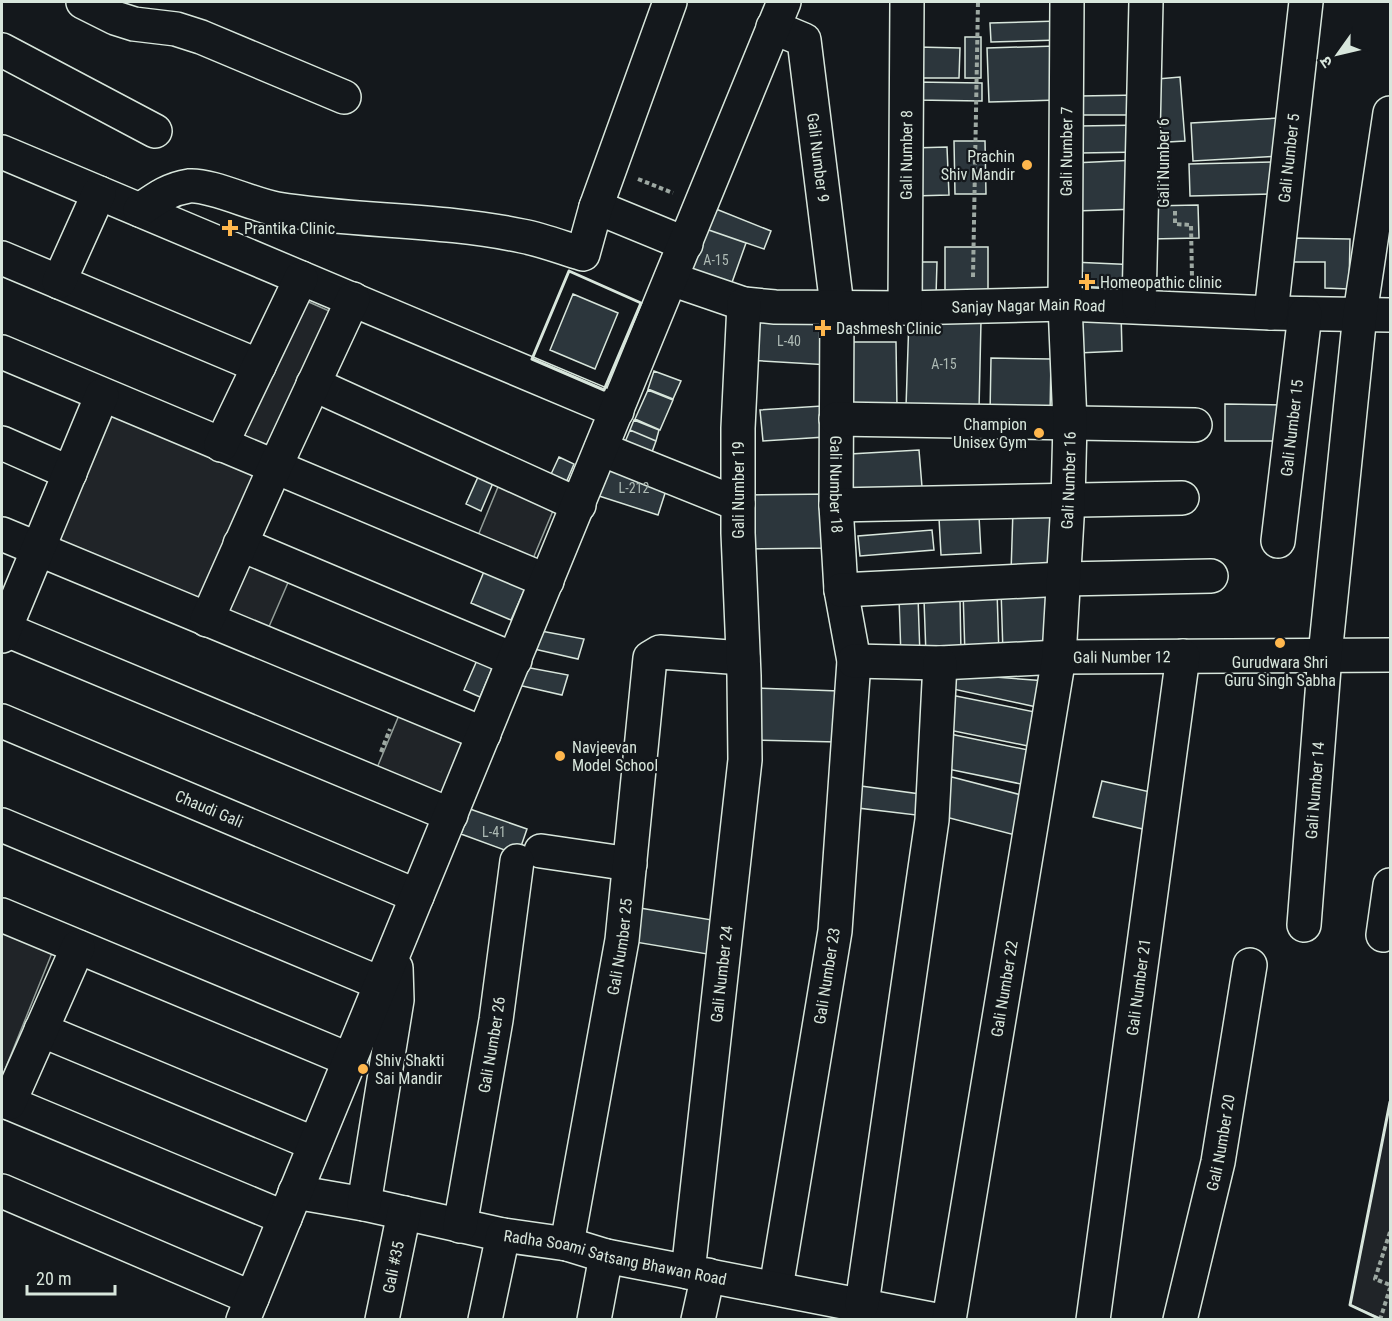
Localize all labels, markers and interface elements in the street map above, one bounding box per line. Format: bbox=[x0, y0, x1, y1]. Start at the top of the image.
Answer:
north arrow bbox=[1308, 24, 1368, 84]
text: उ bbox=[1315, 52, 1336, 71]
street label: Gali Number 7 bbox=[1056, 106, 1076, 196]
street label: Gali Number 8 bbox=[896, 110, 916, 200]
street label: Gali Number 9 bbox=[804, 112, 834, 203]
street label: Gali Number 5 bbox=[1274, 112, 1303, 204]
street label: Gali Number 6 bbox=[1154, 118, 1173, 208]
place label: Prachin Shiv Mandir bbox=[941, 147, 1015, 184]
marker: Prachin Shiv Mandir bbox=[1020, 158, 1034, 172]
marker: Prantika Clinic bbox=[221, 219, 239, 237]
place label: Prantika Clinic bbox=[244, 219, 335, 238]
house number: A-15 bbox=[703, 252, 729, 268]
marker: Homeopathic clinic bbox=[1078, 273, 1096, 291]
place label: Homeopathic clinic bbox=[1100, 273, 1222, 292]
street label: Sanjay Nagar Main Road bbox=[951, 294, 1106, 316]
marker: Dashmesh Clinic bbox=[814, 319, 832, 337]
place label: Dashmesh Clinic bbox=[836, 319, 941, 338]
house number: L-40 bbox=[777, 333, 801, 349]
house number: A-15 bbox=[931, 356, 957, 372]
street label: Gali Number 15 bbox=[1276, 378, 1307, 477]
place label: Champion Unisex Gym bbox=[953, 415, 1027, 452]
marker: Champion Unisex Gym bbox=[1032, 426, 1046, 440]
street label: Gali Number 16 bbox=[1057, 431, 1079, 530]
street label: Gali Number 18 bbox=[826, 435, 847, 534]
street label: Gali Number 19 bbox=[729, 441, 748, 539]
house number: L-212 bbox=[619, 480, 650, 496]
marker: Gurudwara Shri Guru Singh Sabha bbox=[1273, 636, 1287, 650]
street label: Gali Number 12 bbox=[1073, 647, 1171, 666]
place label: Gurudwara Shri Guru Singh Sabha bbox=[1224, 653, 1336, 690]
place label: Navjeevan Model School bbox=[572, 738, 658, 775]
street label: Gali Number 14 bbox=[1301, 741, 1328, 840]
marker: Navjeevan Model School bbox=[553, 749, 567, 763]
street label: Chaudi Gali bbox=[172, 786, 246, 831]
house number: L-41 bbox=[482, 824, 506, 840]
street label: Gali Number 25 bbox=[603, 897, 636, 997]
street label: Gali Number 24 bbox=[706, 924, 736, 1023]
street label: Gali Number 23 bbox=[810, 926, 844, 1026]
street label: Gali Number 21 bbox=[1122, 937, 1154, 1037]
street label: Gali Number 22 bbox=[987, 939, 1021, 1038]
street label: Gali Number 26 bbox=[474, 995, 509, 1094]
place label: Shiv Shakti Sai Mandir bbox=[375, 1051, 445, 1088]
marker: Shiv Shakti Sai Mandir bbox=[356, 1062, 370, 1076]
street label: Gali Number 20 bbox=[1202, 1093, 1238, 1193]
street label: Radha Soami Satsang Bhawan Road bbox=[503, 1226, 728, 1289]
street label: Gali #35 bbox=[378, 1239, 408, 1295]
scale bar bbox=[27, 1258, 116, 1296]
text: 20 m bbox=[36, 1268, 71, 1289]

